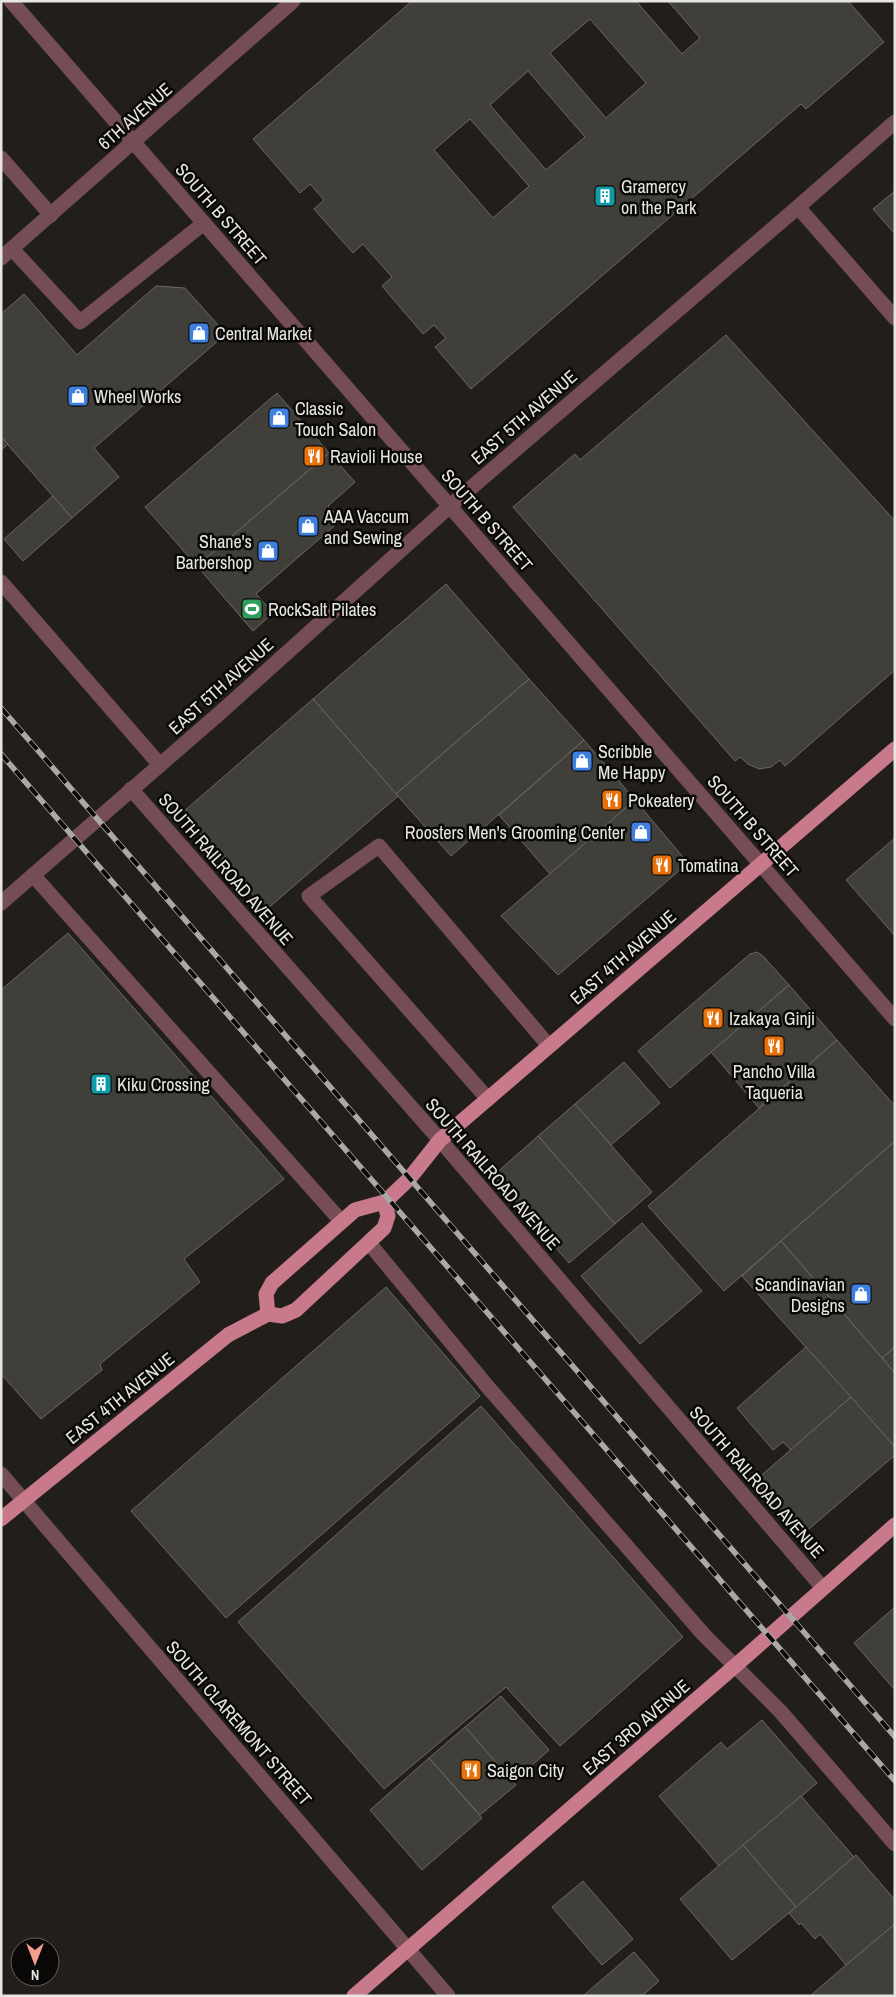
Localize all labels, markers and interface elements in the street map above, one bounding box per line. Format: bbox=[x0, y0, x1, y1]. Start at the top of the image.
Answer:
street label: 6TH AVENUE bbox=[93, 77, 177, 155]
street label: SOUTH B STREET bbox=[170, 158, 272, 270]
place label: Gramercy on the Park bbox=[621, 174, 697, 220]
building icon: Gramercy on the Park bbox=[593, 184, 617, 208]
shop icon: Central Market bbox=[187, 321, 211, 345]
place label: Central Market bbox=[215, 321, 312, 346]
street label: EAST 5TH AVENUE bbox=[466, 364, 582, 470]
shop icon: Wheel Works bbox=[66, 384, 90, 408]
place label: Wheel Works bbox=[94, 384, 182, 409]
place label: Classic Touch Salon bbox=[295, 396, 376, 442]
shop icon: Classic Touch Salon bbox=[267, 406, 291, 430]
restaurant icon: Ravioli House bbox=[302, 444, 326, 468]
place label: Ravioli House bbox=[330, 444, 423, 469]
street label: SOUTH B STREET bbox=[436, 464, 538, 576]
place label: AAA Vaccum and Sewing bbox=[323, 504, 409, 550]
shop icon: AAA Vaccum and Sewing bbox=[296, 514, 320, 538]
place label: Shane's Barbershop bbox=[176, 529, 252, 575]
shop icon: Shane's Barbershop bbox=[256, 539, 280, 563]
sports icon: RockSalt Pilates bbox=[240, 597, 264, 621]
place label: RockSalt Pilates bbox=[268, 597, 376, 622]
street label: EAST 5TH AVENUE bbox=[163, 632, 279, 740]
place label: Scribble Me Happy bbox=[598, 739, 666, 785]
shop icon: Scribble Me Happy bbox=[570, 749, 594, 773]
street label: SOUTH B STREET bbox=[702, 770, 804, 882]
street label: SOUTH RAILROAD AVENUE bbox=[153, 788, 299, 950]
restaurant icon: Pokeatery bbox=[600, 788, 624, 812]
place label: Pokeatery bbox=[628, 788, 695, 813]
place label: Roosters Men's Grooming Center bbox=[405, 820, 625, 845]
shop icon: Roosters Men's Grooming Center bbox=[629, 820, 653, 844]
restaurant icon: Tomatina bbox=[650, 853, 674, 877]
place label: Tomatina bbox=[678, 853, 739, 878]
street label: EAST 4TH AVENUE bbox=[565, 904, 681, 1010]
restaurant icon: Izakaya Ginji bbox=[701, 1006, 725, 1030]
place label: Izakaya Ginji bbox=[729, 1006, 815, 1031]
restaurant icon: Pancho Villa Taqueria bbox=[762, 1034, 786, 1058]
place label: Pancho Villa Taqueria bbox=[733, 1059, 815, 1105]
building icon: Kiku Crossing bbox=[89, 1072, 113, 1096]
place label: Kiku Crossing bbox=[117, 1072, 210, 1097]
street label: SOUTH RAILROAD AVENUE bbox=[420, 1093, 566, 1255]
place label: Scandinavian Designs bbox=[755, 1272, 845, 1318]
shop icon: Scandinavian Designs bbox=[849, 1282, 873, 1306]
street label: EAST 4TH AVENUE bbox=[60, 1346, 180, 1450]
street label: SOUTH RAILROAD AVENUE bbox=[684, 1401, 830, 1563]
street label: SOUTH CLAREMONT STREET bbox=[161, 1635, 317, 1811]
street label: EAST 3RD AVENUE bbox=[577, 1673, 695, 1781]
restaurant icon: Saigon City bbox=[459, 1758, 483, 1782]
place label: Saigon City bbox=[487, 1758, 565, 1783]
north arrow bbox=[10, 1937, 60, 1987]
text: N bbox=[31, 1966, 39, 1984]

